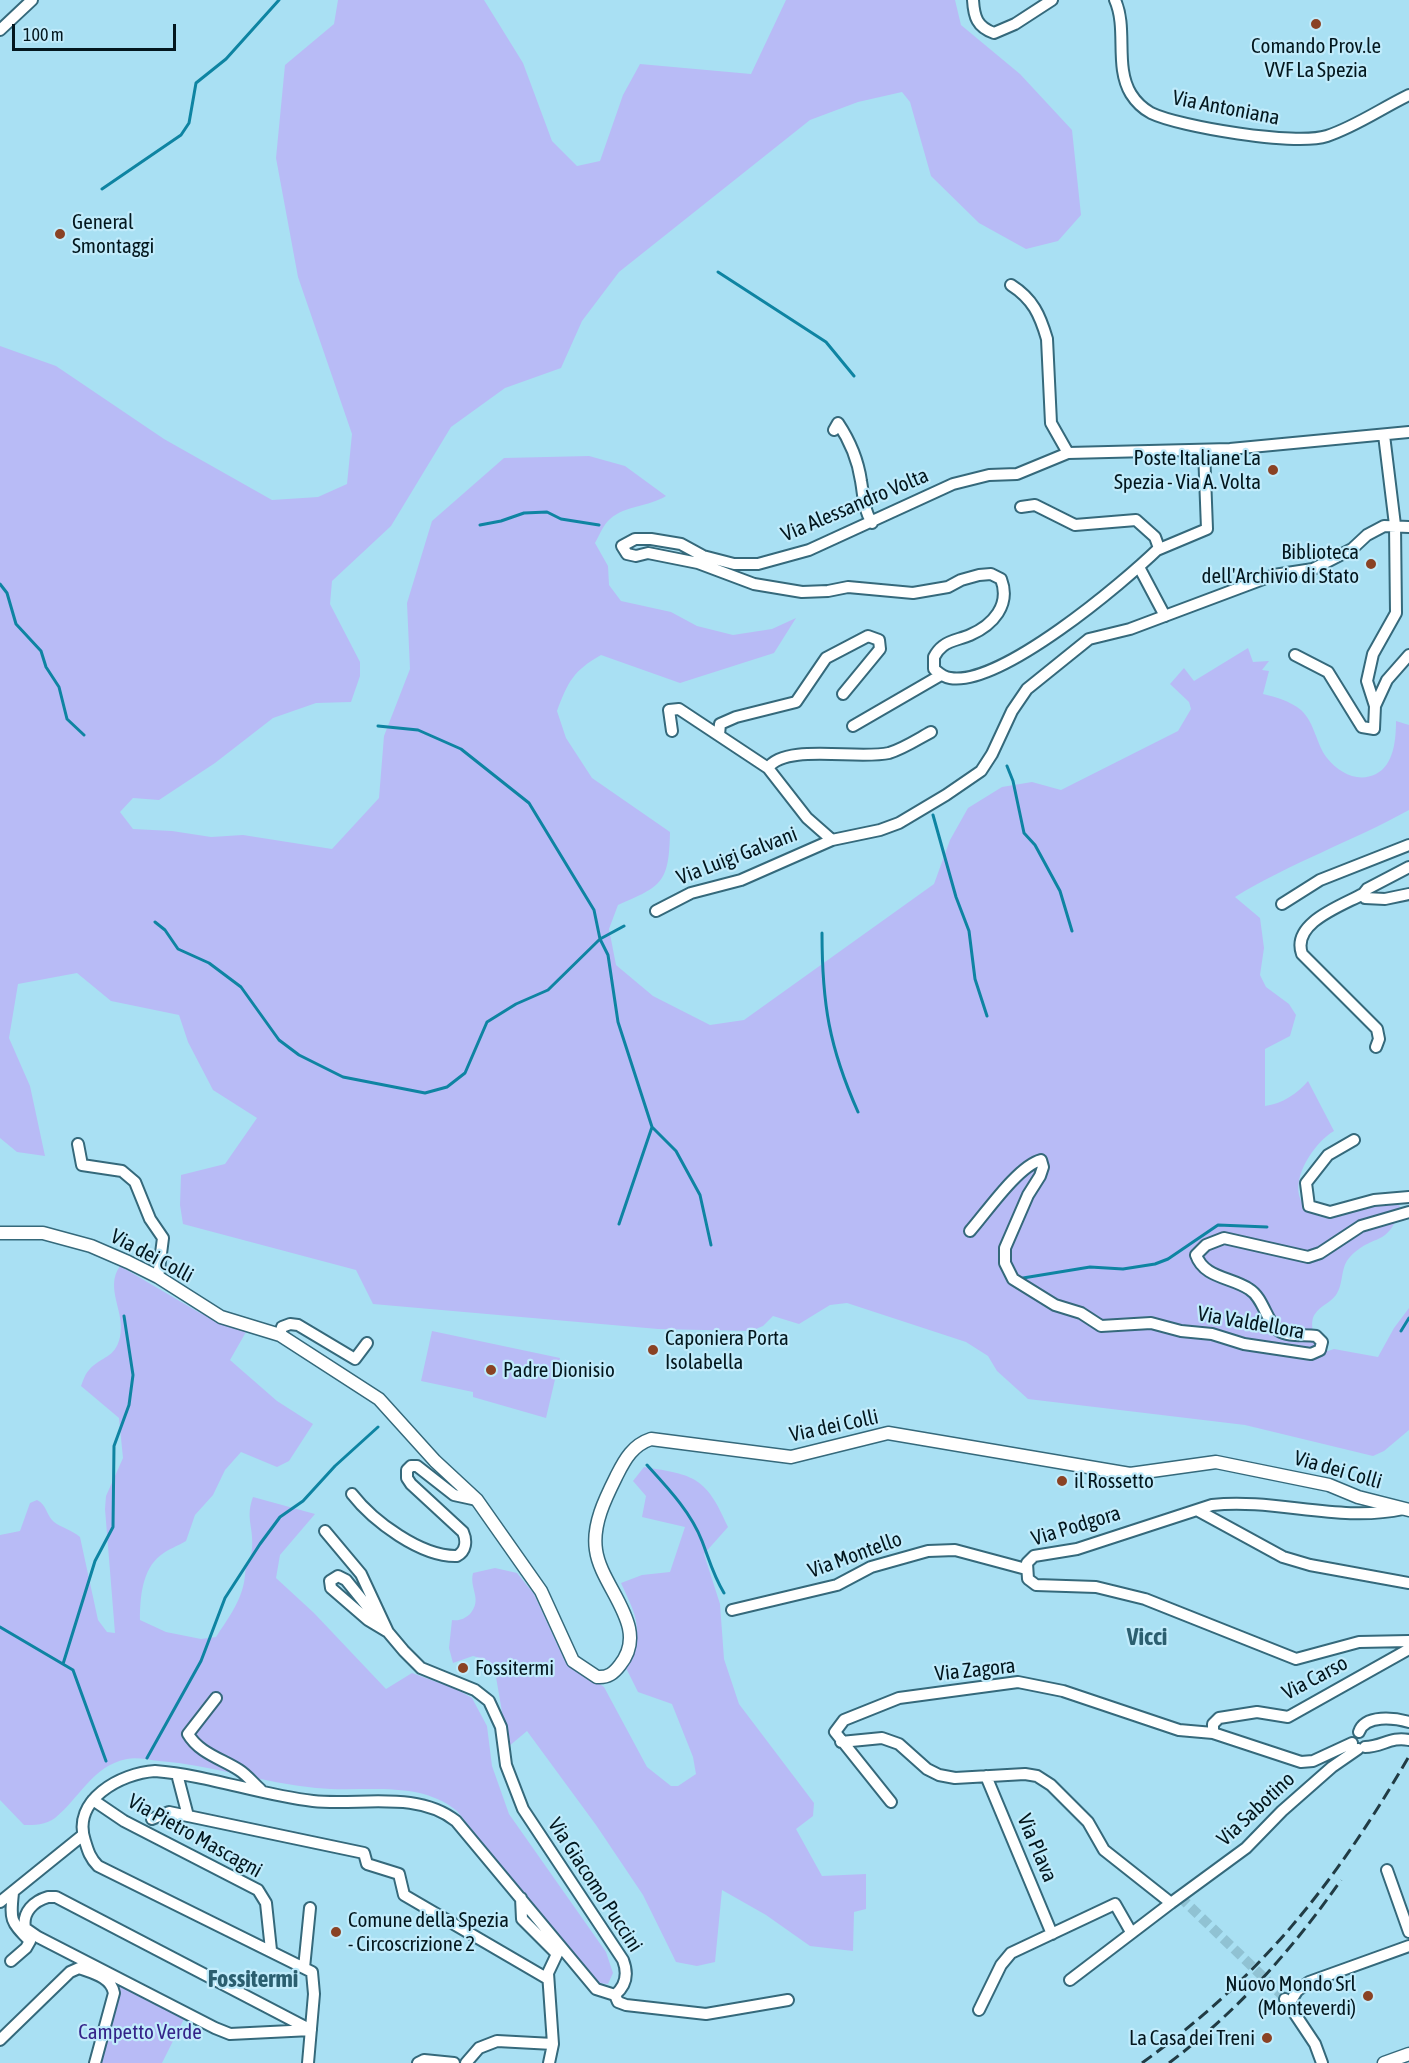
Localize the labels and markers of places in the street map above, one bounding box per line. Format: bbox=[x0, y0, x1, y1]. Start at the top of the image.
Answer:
marker: Comando Prov.le VVF La Spezia bbox=[1309, 17, 1323, 31]
place label: Comando Prov.le VVF La Spezia bbox=[1251, 33, 1381, 83]
place label: General Smontaggi bbox=[72, 209, 154, 259]
marker: General Smontaggi bbox=[53, 227, 67, 241]
place label: Poste Italiane La Spezia - Via A. Volta bbox=[1114, 445, 1261, 495]
marker: Poste Italiane La Spezia - Via A. Volta bbox=[1266, 463, 1280, 477]
place label: Biblioteca dell'Archivio di Stato bbox=[1201, 539, 1359, 589]
marker: Biblioteca dell'Archivio di Stato bbox=[1364, 557, 1378, 571]
place label: Caponiera Porta Isolabella bbox=[665, 1325, 789, 1375]
marker: Caponiera Porta Isolabella bbox=[646, 1343, 660, 1357]
place label: Padre Dionisio bbox=[503, 1357, 615, 1383]
marker: Padre Dionisio bbox=[484, 1363, 498, 1377]
place label: il Rossetto bbox=[1074, 1468, 1154, 1494]
marker: il Rossetto bbox=[1055, 1474, 1069, 1488]
place label: Fossitermi bbox=[475, 1655, 554, 1681]
marker: Fossitermi bbox=[456, 1661, 470, 1675]
place label: Comune della Spezia - Circoscrizione 2 bbox=[348, 1907, 509, 1957]
marker: Comune della Spezia - Circoscrizione 2 bbox=[329, 1925, 343, 1939]
place label: Nuovo Mondo Srl (Monteverdi) bbox=[1225, 1971, 1356, 2021]
marker: Nuovo Mondo Srl (Monteverdi) bbox=[1361, 1989, 1375, 2003]
place label: La Casa dei Treni bbox=[1129, 2025, 1255, 2051]
marker: La Casa dei Treni bbox=[1260, 2031, 1274, 2045]

